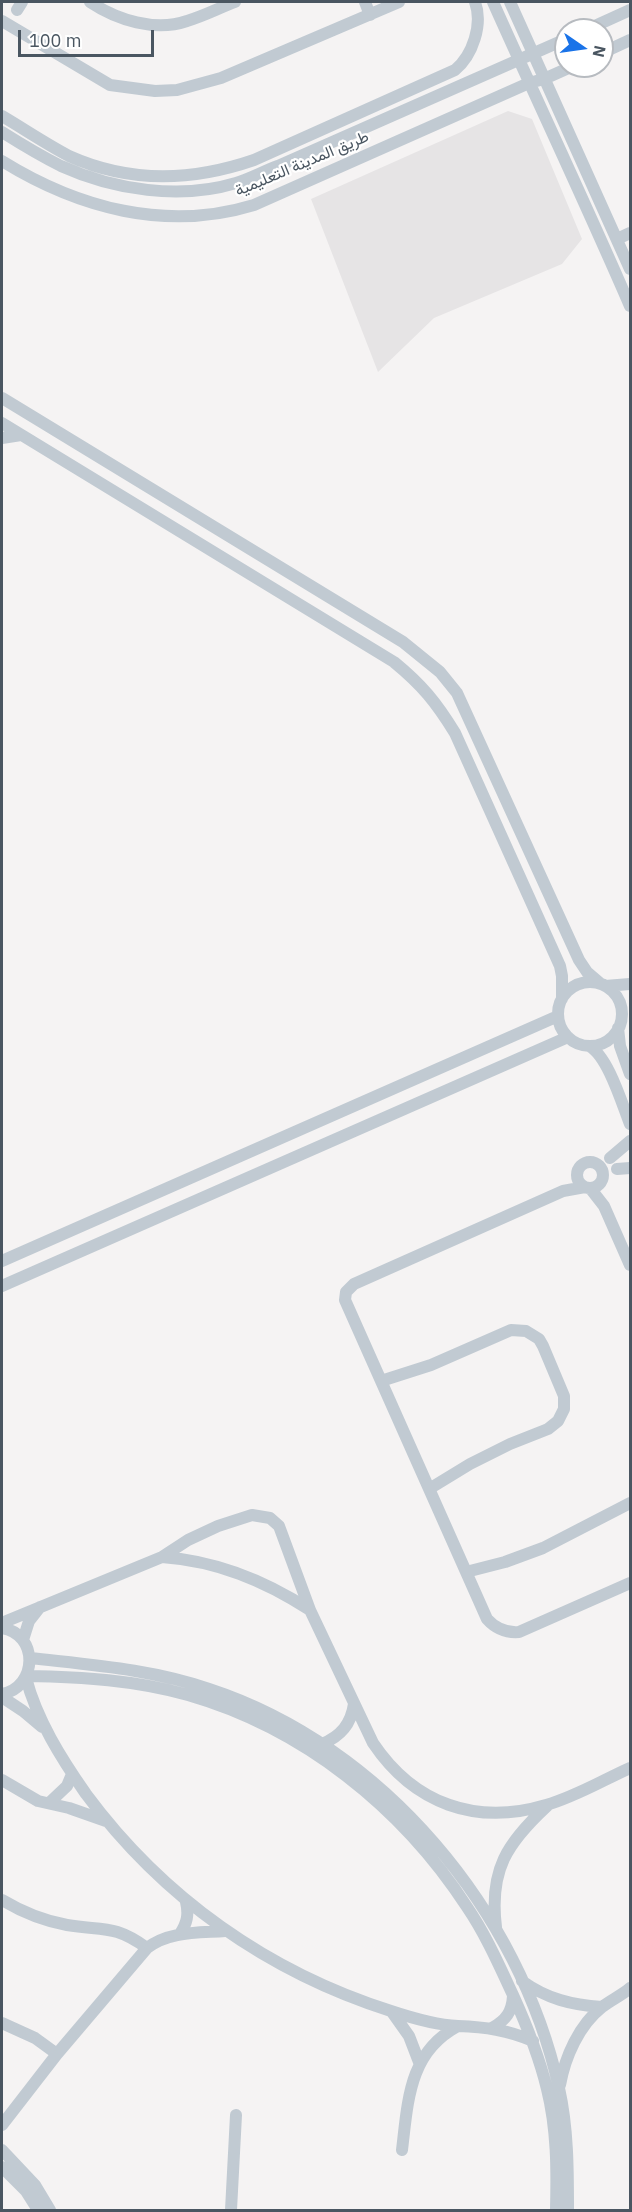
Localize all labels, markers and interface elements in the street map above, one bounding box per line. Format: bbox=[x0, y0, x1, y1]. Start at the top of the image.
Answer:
scale bar bbox=[21, 18, 158, 56]
north arrow bbox=[554, 18, 614, 78]
text: 100 m bbox=[29, 29, 81, 52]
text: N bbox=[589, 44, 611, 59]
street label: طريق المدينة التعليمية bbox=[232, 127, 372, 201]

